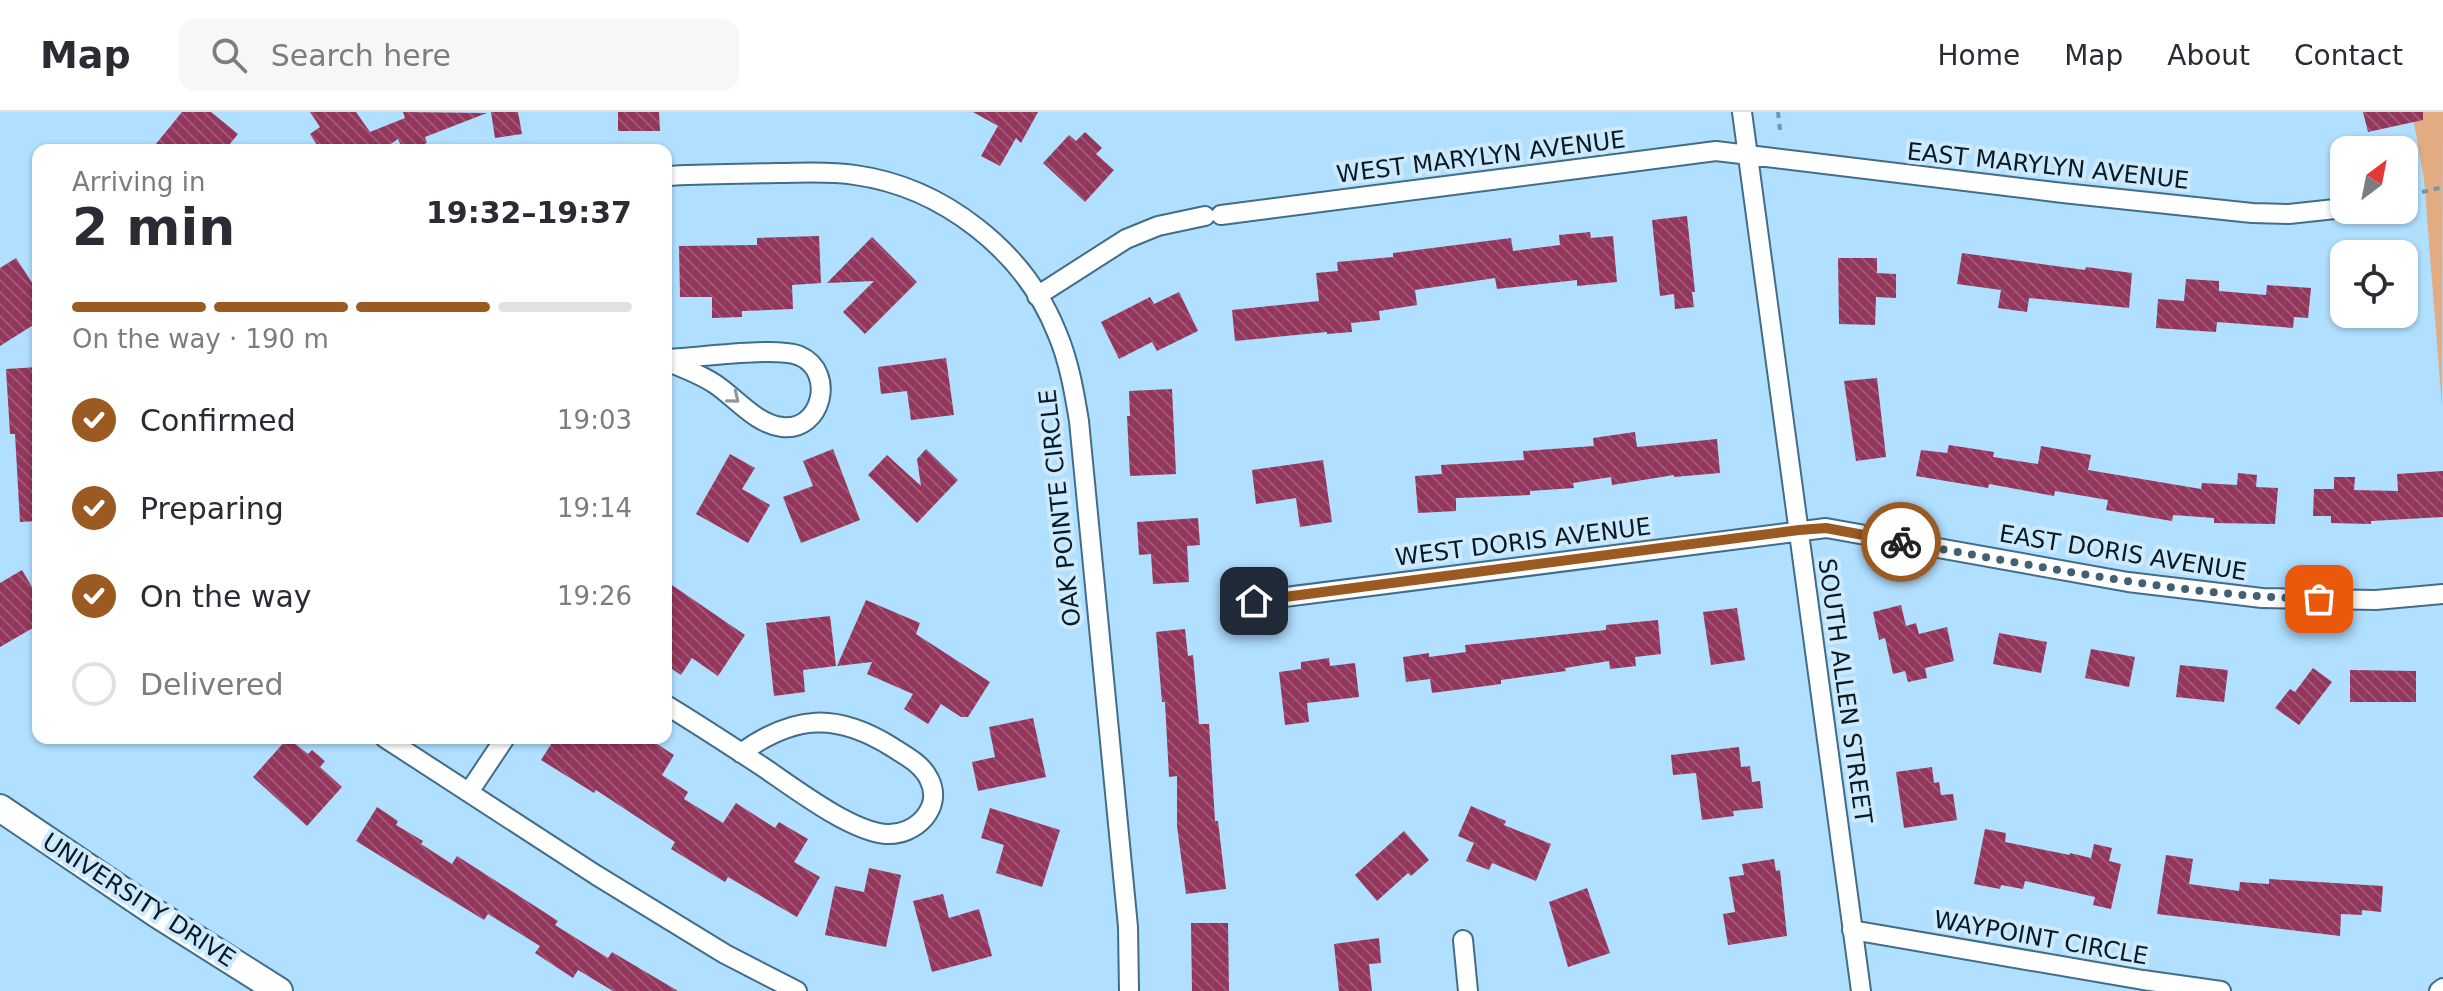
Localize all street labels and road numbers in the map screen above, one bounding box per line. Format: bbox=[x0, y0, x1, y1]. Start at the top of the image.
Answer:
street label: WEST MARYLYN AVENUE bbox=[1335, 125, 1627, 189]
street label: EAST MARYLYN AVENUE bbox=[1906, 137, 2190, 195]
street label: OAK POINTE CIRCLE bbox=[1034, 388, 1086, 628]
street label: WEST DORIS AVENUE bbox=[1393, 512, 1653, 572]
street label: EAST DORIS AVENUE bbox=[1997, 520, 2249, 586]
street label: SOUTH ALLEN STREET bbox=[1813, 557, 1878, 826]
street label: UNIVERSITY DRIVE bbox=[37, 827, 241, 973]
street label: WAYPOINT CIRCLE bbox=[1932, 905, 2150, 971]

